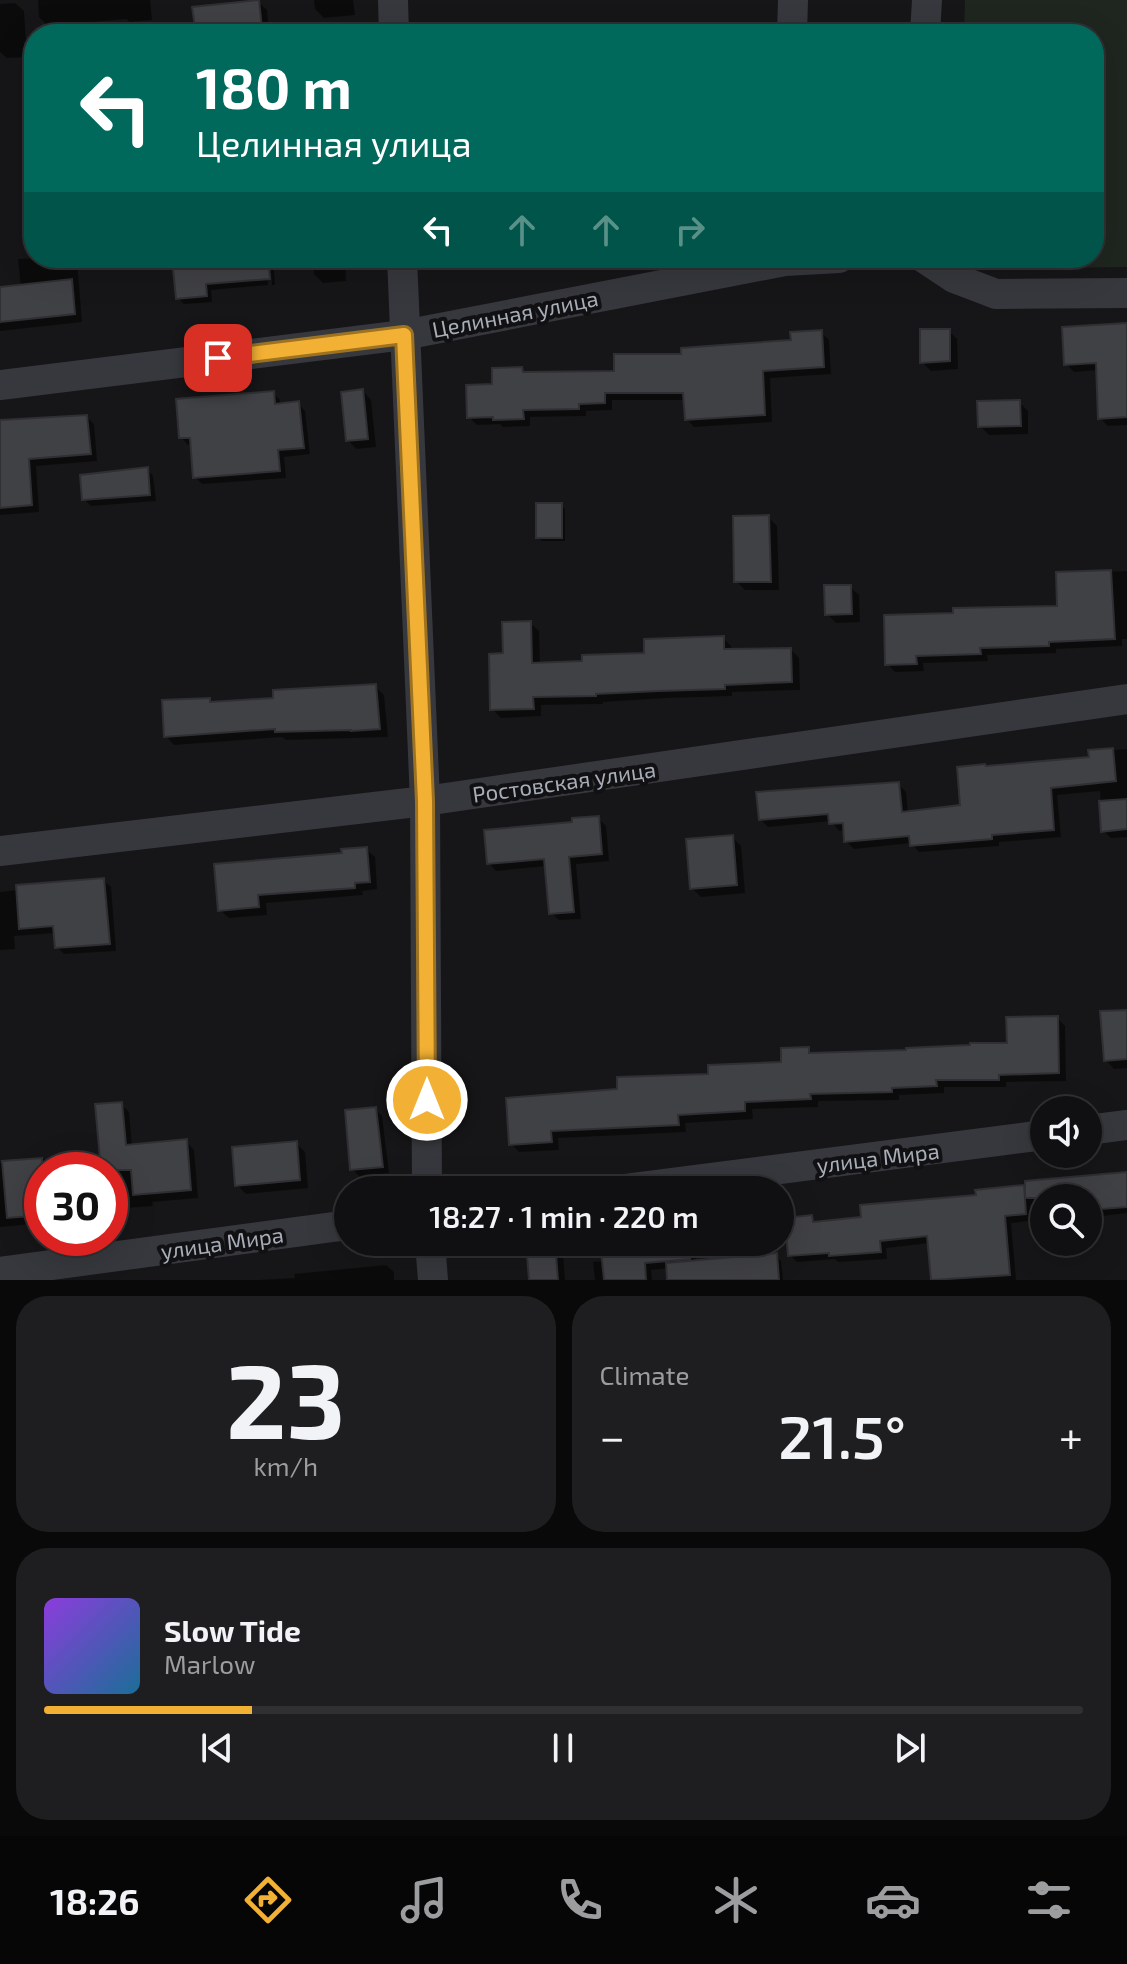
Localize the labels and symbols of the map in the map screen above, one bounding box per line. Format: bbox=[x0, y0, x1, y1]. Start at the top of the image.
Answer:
street label: Целинная улица bbox=[430, 284, 600, 343]
pin bbox=[184, 324, 252, 392]
street label: Ростовская улица bbox=[471, 755, 657, 808]
position arrow bbox=[385, 1058, 469, 1142]
street label: улица Мира bbox=[815, 1137, 941, 1178]
speed limit sign: 30 bbox=[24, 1152, 128, 1256]
street label: улица Мира bbox=[159, 1221, 285, 1264]

